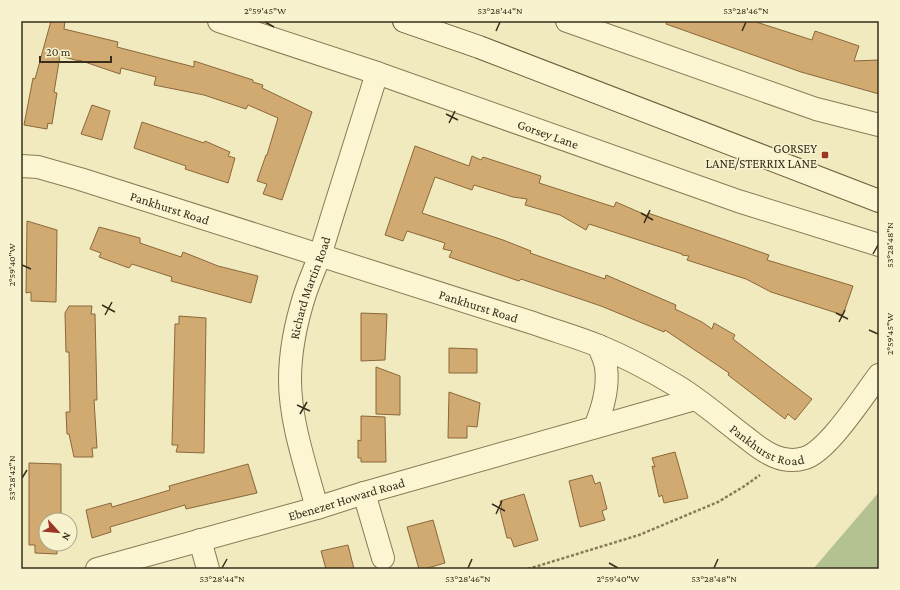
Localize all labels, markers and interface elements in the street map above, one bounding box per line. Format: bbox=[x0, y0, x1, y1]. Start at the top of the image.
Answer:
text: 2°59'45"W bbox=[244, 5, 287, 16]
text: 53°28'44"N bbox=[477, 5, 523, 16]
text: 53°28'46"N bbox=[723, 5, 769, 16]
scale bar bbox=[40, 38, 111, 64]
text: 20 m bbox=[46, 45, 71, 59]
street label: Gorsey Lane bbox=[516, 116, 581, 152]
place label: GORSEY LANE/STERRIX LANE bbox=[706, 141, 817, 171]
marker: GORSEY LANE/STERRIX LANE bbox=[820, 150, 830, 160]
street label: Pankhurst Road bbox=[128, 188, 211, 227]
text: 53°28'48"N bbox=[884, 222, 895, 268]
street label: Richard Martin Road bbox=[286, 234, 333, 341]
text: 2°59'40"W bbox=[6, 243, 17, 287]
street label: Pankhurst Road bbox=[437, 286, 520, 325]
text: 2°59'45"W bbox=[884, 312, 895, 355]
street label: Pankhurst Road bbox=[727, 421, 806, 468]
text: 53°28'42"N bbox=[6, 455, 17, 500]
street label: Ebenezer Howard Road bbox=[286, 474, 406, 523]
north arrow bbox=[38, 512, 78, 552]
text: N bbox=[60, 530, 74, 543]
text: 53°28'44"N bbox=[199, 573, 245, 584]
text: 53°28'46"N bbox=[445, 573, 491, 584]
text: 2°59'40"W bbox=[596, 573, 640, 584]
text: 53°28'48"N bbox=[691, 573, 737, 584]

